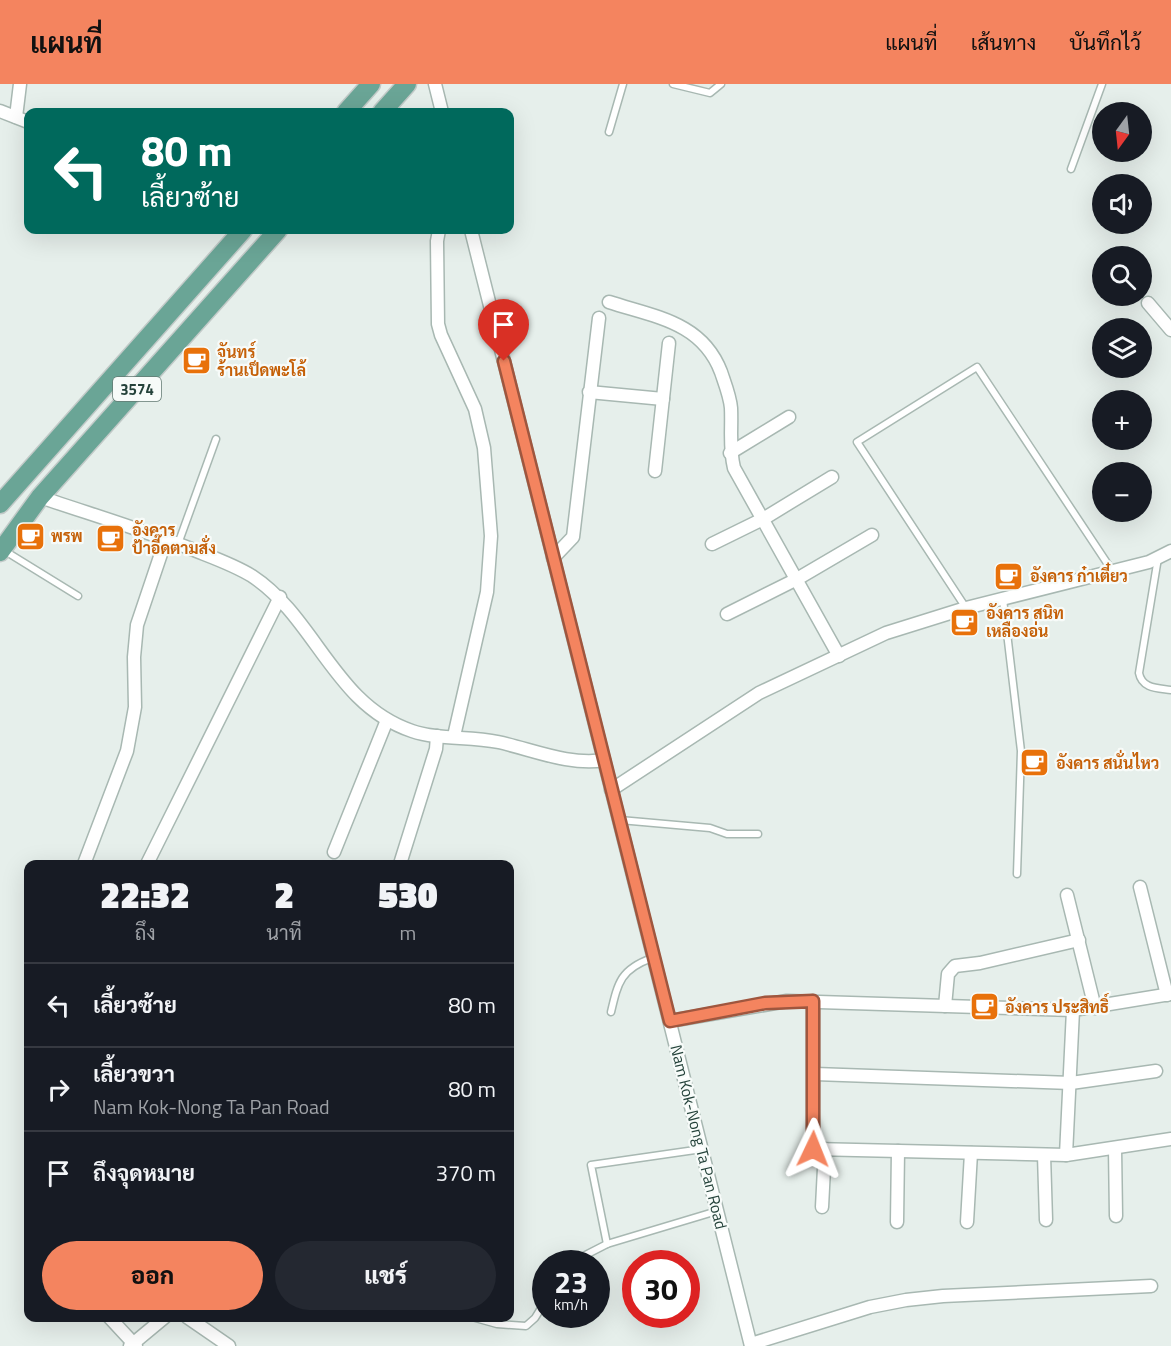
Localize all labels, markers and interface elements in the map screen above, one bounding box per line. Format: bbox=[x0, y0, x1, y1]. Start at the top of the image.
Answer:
text: แผนที่ bbox=[30, 21, 103, 64]
text: แผนที่ bbox=[885, 26, 938, 58]
text: เส้นทาง bbox=[971, 26, 1036, 58]
text: บันทึกไว้ bbox=[1069, 26, 1141, 58]
north arrow bbox=[1092, 102, 1152, 162]
map controls bbox=[1092, 102, 1152, 522]
text: 80 m bbox=[141, 118, 233, 182]
icon: left bbox=[42, 132, 120, 210]
button: sound bbox=[1092, 174, 1152, 234]
text: เลี้ยวซ้าย bbox=[141, 176, 239, 217]
button: search bbox=[1092, 246, 1152, 306]
pin bbox=[478, 299, 529, 361]
icon: arrive bbox=[487, 308, 520, 341]
button: layers bbox=[1092, 318, 1152, 378]
place label: จันทร์ ร้านเป็ดพะโล้ bbox=[217, 340, 307, 382]
cafe icon: จันทร์ ร้านเป็ดพะโล้ bbox=[180, 345, 212, 377]
road number: 3574 bbox=[113, 377, 161, 401]
button: + bbox=[1092, 390, 1152, 450]
button: − bbox=[1092, 462, 1152, 522]
place label: อังคาร ป้าอี๊ดตามสั่ง bbox=[132, 518, 216, 560]
cafe icon: พรพ bbox=[14, 520, 46, 552]
cafe icon: อังคาร ป้าอี๊ดตามสั่ง bbox=[95, 523, 127, 555]
place label: พรพ bbox=[51, 524, 83, 548]
cafe icon: อังคาร ก๋าเตี๋ยว bbox=[993, 560, 1025, 592]
place label: อังคาร ก๋าเตี๋ยว bbox=[1030, 562, 1128, 588]
place label: อังคาร สนิท เหลืองอ่น bbox=[986, 601, 1064, 643]
cafe icon: อังคาร สนิท เหลืองอ่น bbox=[949, 606, 981, 638]
cafe icon: อังคาร สนั่นไหว bbox=[1019, 747, 1051, 779]
place label: อังคาร สนั่นไหว bbox=[1056, 749, 1159, 775]
text: 22:32 bbox=[100, 867, 190, 922]
text: 2 bbox=[274, 867, 294, 922]
text: 530 bbox=[378, 867, 438, 922]
text: ถึง bbox=[135, 917, 155, 948]
text: นาที bbox=[266, 917, 302, 948]
text: m bbox=[400, 917, 416, 948]
text: เลี้ยวซ้าย bbox=[93, 988, 177, 1022]
text: 80 m bbox=[448, 988, 496, 1022]
icon: left bbox=[42, 989, 75, 1022]
cafe icon: อังคาร ประสิทธิ์ bbox=[968, 991, 1000, 1023]
place label: อังคาร ประสิทธิ์ bbox=[1005, 992, 1109, 1019]
street label: Nam Kok-Nong Ta Pan Road bbox=[664, 1042, 734, 1232]
text: เลี้ยวขวา bbox=[93, 1057, 175, 1091]
text: 80 m bbox=[448, 1072, 496, 1106]
icon: right bbox=[42, 1073, 75, 1106]
text: Nam Kok-Nong Ta Pan Road bbox=[93, 1091, 330, 1122]
position arrow bbox=[781, 1117, 845, 1181]
text: ถึงจุดหมาย bbox=[93, 1156, 195, 1190]
text: 370 m bbox=[436, 1156, 496, 1190]
icon: arrive bbox=[42, 1157, 75, 1190]
button: ออก bbox=[42, 1241, 263, 1310]
button: แชร์ bbox=[275, 1241, 496, 1310]
speed limit sign: 30 bbox=[622, 1250, 700, 1328]
text: 23 bbox=[554, 1259, 588, 1305]
text: km/h bbox=[554, 1293, 588, 1316]

